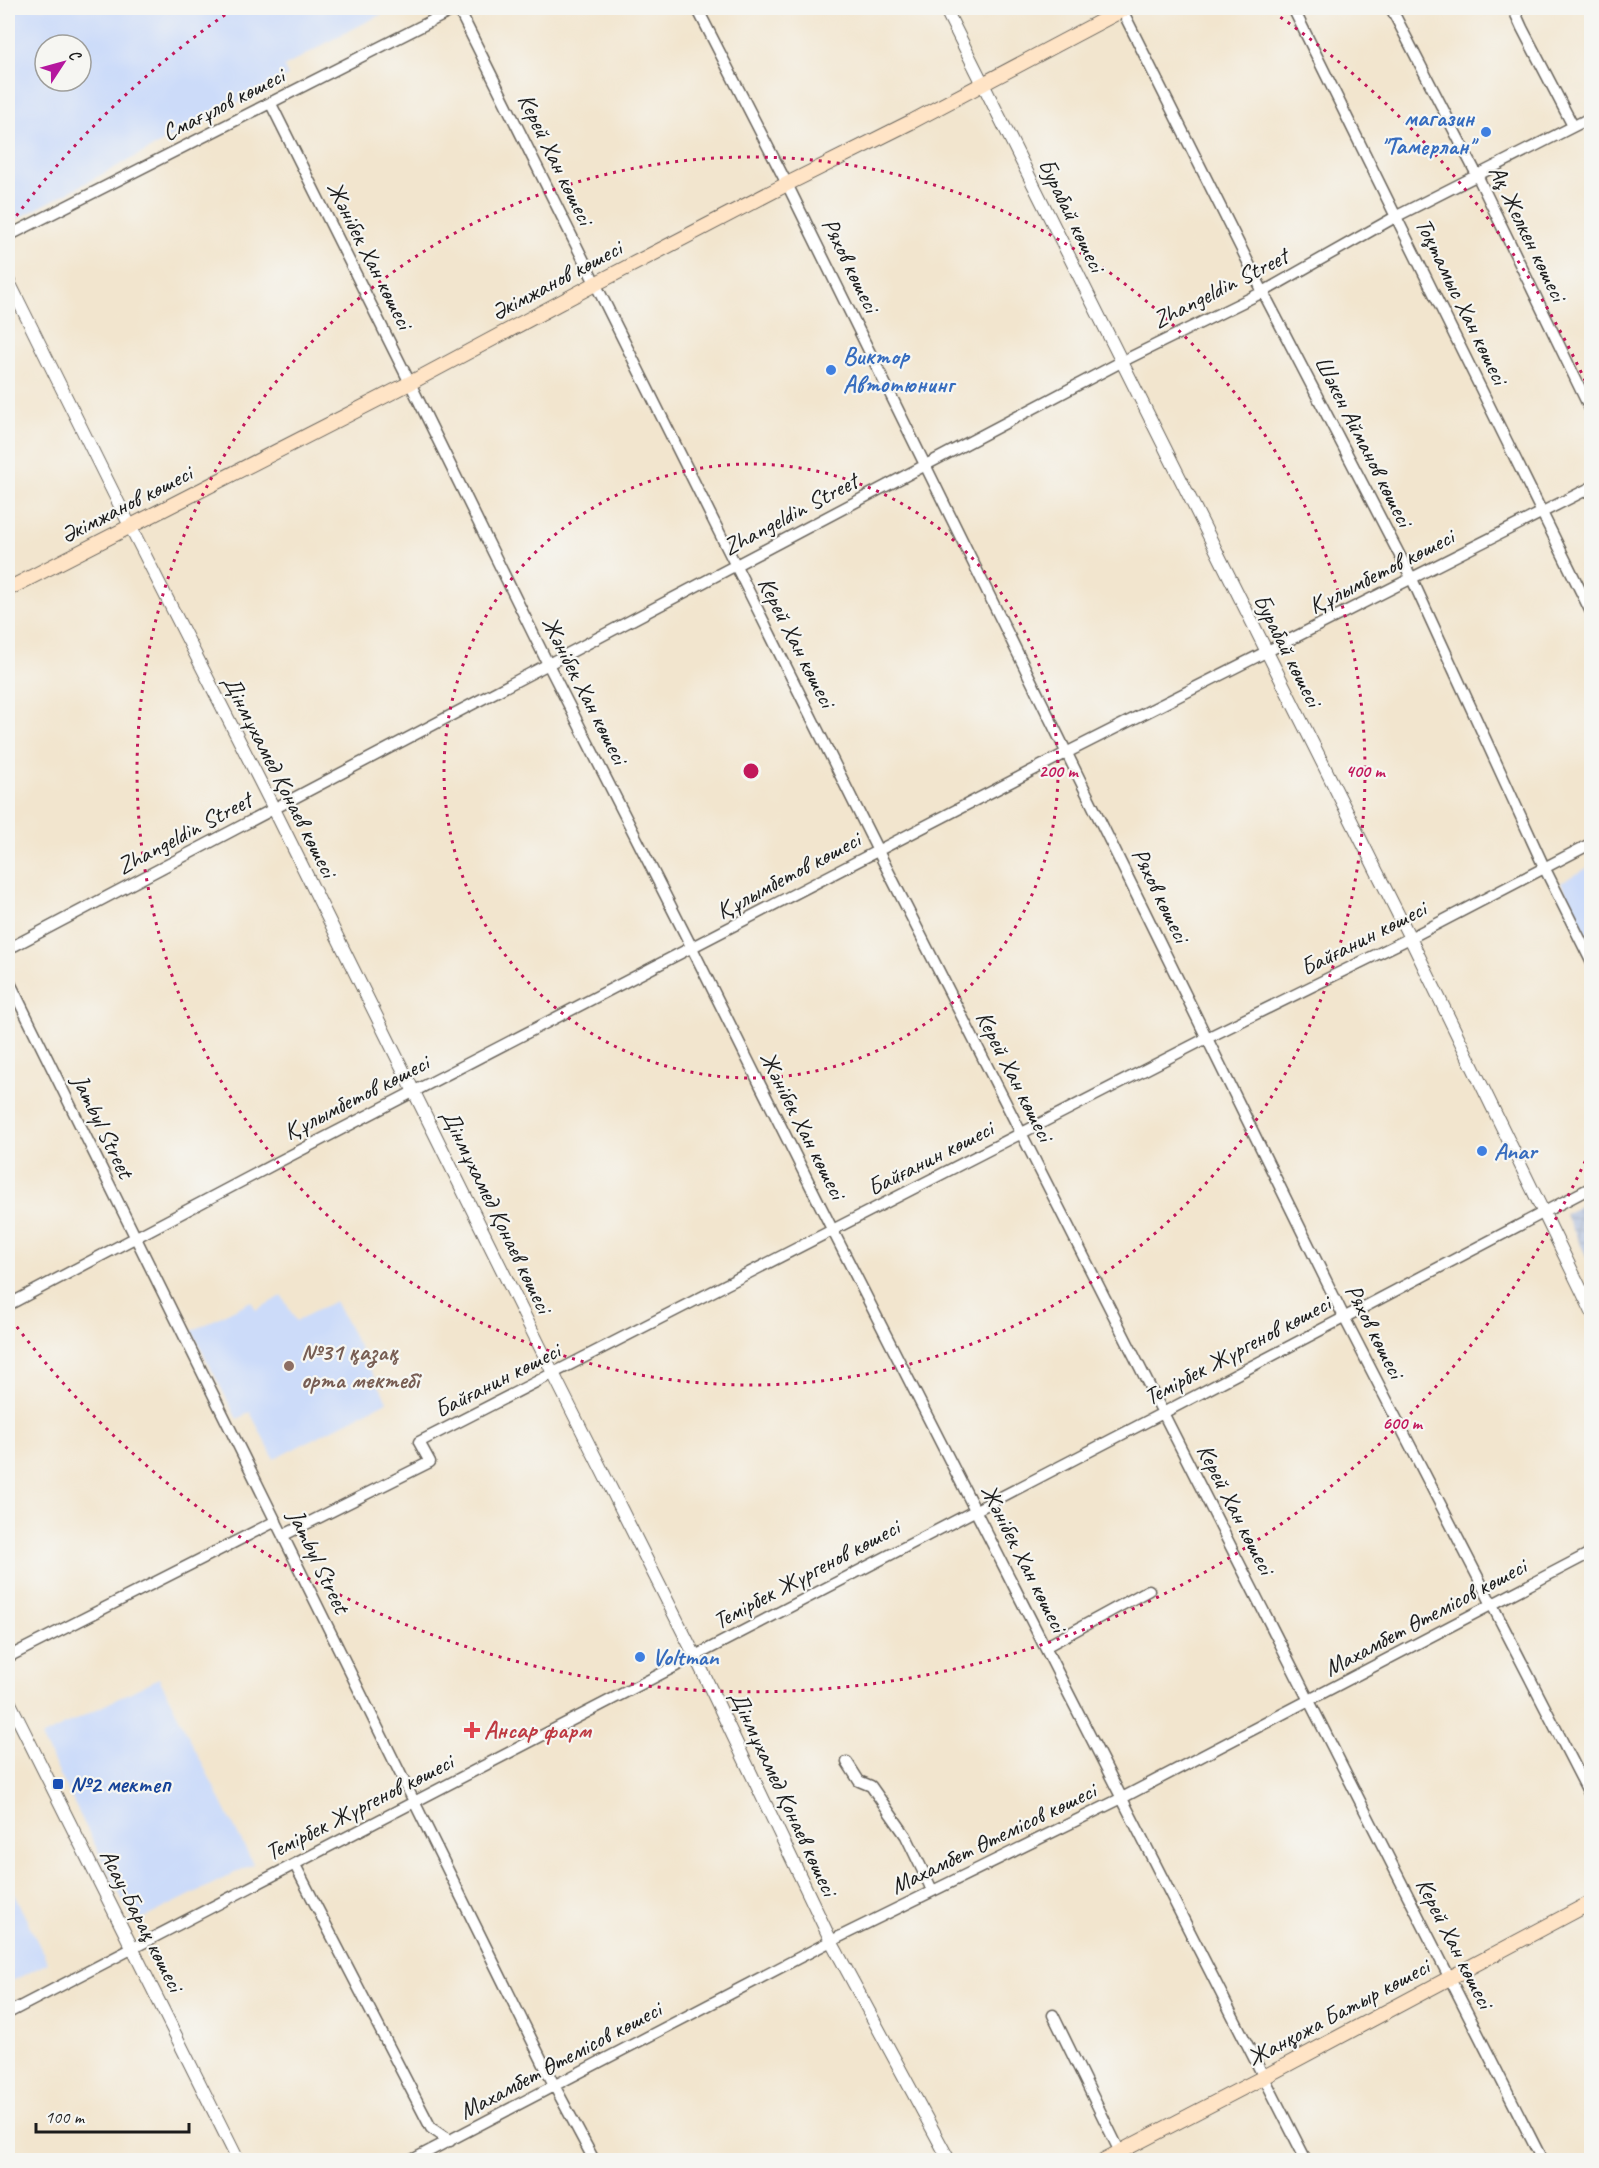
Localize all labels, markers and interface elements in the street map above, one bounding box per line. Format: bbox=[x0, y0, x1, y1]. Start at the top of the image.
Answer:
north arrow bbox=[33, 33, 93, 93]
text: С bbox=[64, 46, 86, 66]
street label: Смағұлов көшесі bbox=[157, 59, 291, 148]
street label: Керей Хан көшесі bbox=[511, 88, 602, 232]
place label: магазин "Тамерлан" bbox=[1381, 103, 1479, 161]
marker: магазин "Тамерлан" bbox=[1479, 125, 1493, 139]
street label: Бурабай көшесі bbox=[1032, 153, 1113, 279]
street label: Ақ Желкен көшесі bbox=[1482, 160, 1575, 308]
street label: Жәнібек Хан көшесі bbox=[320, 176, 421, 336]
street label: Ряхов көшесі bbox=[815, 213, 888, 319]
street label: Тоқтамыс Хан көшесі bbox=[1409, 213, 1516, 391]
street label: Әкімжанов көшесі bbox=[485, 232, 629, 327]
street label: Zhangeldin Street bbox=[1147, 240, 1296, 335]
place label: Виктор Автотюнинг bbox=[843, 341, 957, 399]
street label: Шәкен Айманов көшесі bbox=[1308, 351, 1421, 534]
marker: Виктор Автотюнинг bbox=[824, 363, 838, 377]
street label: Әкімжанов көшесі bbox=[55, 457, 199, 550]
street label: Zhangeldin Street bbox=[718, 465, 865, 562]
street label: Құлымбетов көшесі bbox=[1303, 520, 1461, 620]
street label: Керей Хан көшесі bbox=[751, 572, 844, 714]
street label: Бурабай көшесі bbox=[1247, 589, 1330, 714]
street label: Жәнібек Хан көшесі bbox=[535, 611, 636, 771]
street label: Дінмұхамед Қонаев көшесі bbox=[216, 670, 345, 884]
text: 200 m bbox=[1039, 760, 1079, 782]
text: 400 m bbox=[1346, 760, 1386, 782]
centre of rings bbox=[741, 761, 761, 781]
street label: Zhangeldin Street bbox=[112, 784, 259, 881]
street label: Құлымбетов көшесі bbox=[711, 823, 867, 926]
street label: Ряхов көшесі bbox=[1125, 843, 1198, 949]
street label: Байғанин көшесі bbox=[1295, 892, 1433, 983]
street label: Керей Хан көшесі bbox=[969, 1006, 1062, 1148]
street label: Құлымбетов көшесі bbox=[278, 1046, 436, 1146]
street label: Жәнібек Хан көшесі bbox=[753, 1046, 854, 1206]
street label: Jambyl Street bbox=[65, 1069, 142, 1184]
street label: Дінмұхамед Қонаев көшесі bbox=[435, 1104, 561, 1320]
street label: Байғанин көшесі bbox=[862, 1112, 1000, 1203]
place label: Anar bbox=[1494, 1136, 1539, 1166]
marker: Anar bbox=[1475, 1144, 1489, 1158]
street label: Ряхов көшесі bbox=[1339, 1279, 1413, 1385]
street label: Темірбек Жүргенов көшесі bbox=[1139, 1287, 1338, 1412]
street label: Байғанин көшесі bbox=[429, 1334, 567, 1425]
place label: №31 қазақ орта мектебі bbox=[301, 1337, 422, 1395]
marker: №31 қазақ орта мектебі bbox=[282, 1359, 296, 1373]
text: 600 m bbox=[1382, 1412, 1423, 1434]
street label: Керей Хан көшесі bbox=[1190, 1439, 1283, 1581]
street label: Жәнібек Хан көшесі bbox=[974, 1479, 1075, 1639]
street label: Jambyl Street bbox=[281, 1504, 358, 1619]
street label: Темірбек Жүргенов көшесі bbox=[708, 1511, 907, 1636]
street label: Махамбет Өтемісов көшесі bbox=[1319, 1550, 1533, 1683]
place label: Voltman bbox=[652, 1642, 719, 1672]
marker: Voltman bbox=[633, 1650, 647, 1664]
street label: Дінмұхамед Қонаев көшесі bbox=[723, 1686, 846, 1903]
place label: Ансар фарм bbox=[484, 1715, 592, 1745]
marker: Ансар фарм bbox=[465, 1723, 479, 1737]
street label: Темірбек Жүргенов көшесі bbox=[260, 1746, 460, 1867]
place label: №2 мектеп bbox=[70, 1769, 172, 1799]
street label: Махамбет Өтемісов көшесі bbox=[885, 1774, 1103, 1901]
marker: №2 мектеп bbox=[51, 1777, 65, 1791]
street label: Асау-Барақ көшесі bbox=[93, 1844, 192, 1999]
street label: Керей Хан көшесі bbox=[1409, 1873, 1502, 2015]
street label: Жанқожа Батыр көшесі bbox=[1242, 1950, 1437, 2073]
street label: Махамбет Өтемісов көшесі bbox=[454, 1993, 668, 2126]
scale bar bbox=[36, 2096, 189, 2134]
text: 100 m bbox=[45, 2106, 86, 2128]

